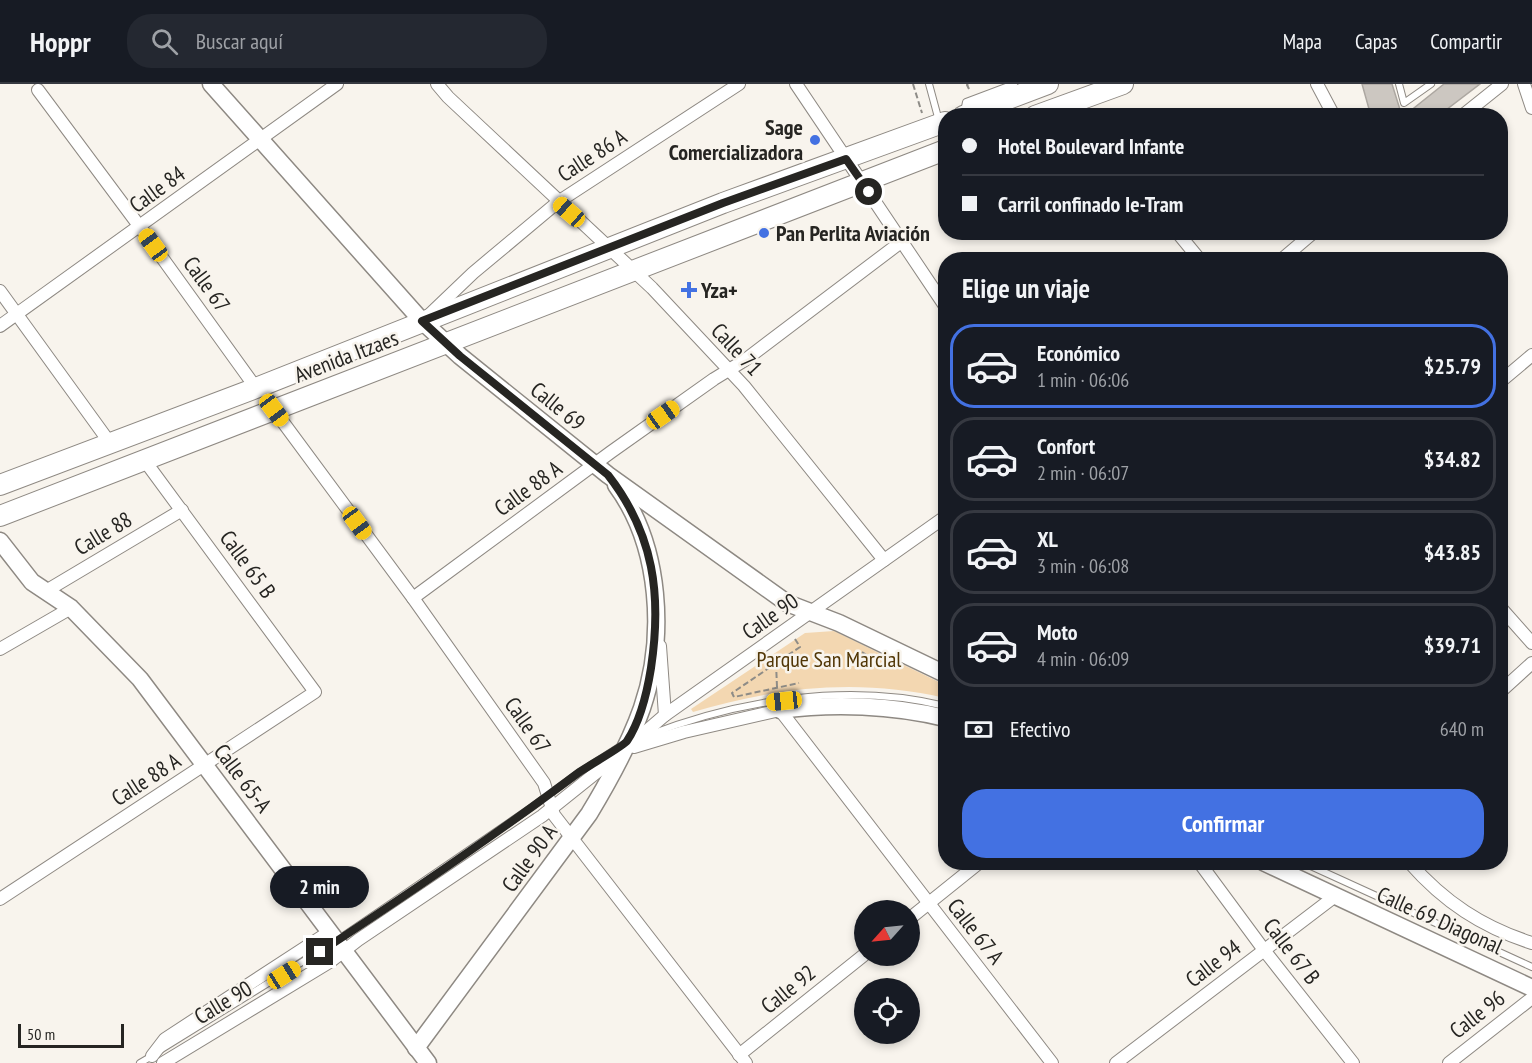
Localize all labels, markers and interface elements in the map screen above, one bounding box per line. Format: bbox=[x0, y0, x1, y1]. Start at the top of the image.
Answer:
search box bbox=[127, 14, 547, 68]
text: Hoppr bbox=[30, 23, 91, 60]
icon: search bbox=[148, 25, 181, 58]
text: Buscar aquí bbox=[196, 27, 283, 55]
text: Mapa bbox=[1283, 28, 1322, 55]
text: Capas bbox=[1355, 28, 1397, 55]
text: Compartir bbox=[1430, 28, 1502, 55]
place label: Sage Comercializadora bbox=[669, 113, 803, 166]
street label: Calle 86 A bbox=[552, 122, 632, 188]
text: Hotel Boulevard Infante bbox=[998, 132, 1185, 160]
marker: Sage Comercializadora bbox=[808, 133, 822, 147]
street label: Calle 84 bbox=[124, 159, 191, 219]
route start bbox=[855, 178, 882, 205]
text: Carril confinado Ie-Tram bbox=[998, 190, 1183, 218]
car bbox=[550, 193, 588, 231]
place label: Pan Perlita Aviación bbox=[776, 219, 930, 247]
car bbox=[135, 225, 171, 265]
marker: Pan Perlita Aviación bbox=[757, 226, 771, 240]
street label: Calle 67 bbox=[177, 251, 237, 317]
text: Elige un viaje bbox=[962, 271, 1090, 305]
place label: Yza+ bbox=[700, 276, 738, 304]
marker: Yza+ bbox=[682, 283, 696, 297]
street label: Calle 71 bbox=[705, 317, 769, 381]
street label: Avenida Itzaes bbox=[290, 323, 402, 389]
icon: car bbox=[965, 339, 1019, 393]
text: Económico bbox=[1037, 339, 1120, 367]
text: $25.79 bbox=[1424, 352, 1481, 380]
text: 1 min · 06:06 bbox=[1037, 367, 1129, 393]
street label: Calle 69 bbox=[525, 375, 591, 437]
car bbox=[256, 390, 292, 430]
car bbox=[643, 397, 683, 433]
icon: car bbox=[965, 432, 1019, 486]
text: Confort bbox=[1037, 432, 1095, 460]
text: $34.82 bbox=[1424, 445, 1481, 473]
street label: Calle 88 A bbox=[489, 454, 568, 522]
text: 2 min · 06:07 bbox=[1037, 460, 1129, 486]
car bbox=[339, 503, 375, 543]
street label: Calle 88 bbox=[69, 505, 137, 561]
street label: Calle 65 B bbox=[214, 524, 282, 604]
icon: car bbox=[965, 525, 1019, 579]
text: XL bbox=[1037, 525, 1058, 553]
text: $43.85 bbox=[1424, 538, 1481, 566]
text: 3 min · 06:08 bbox=[1037, 553, 1129, 579]
street label: Calle 90 bbox=[736, 587, 804, 645]
icon: car bbox=[965, 618, 1019, 672]
text: Moto bbox=[1037, 618, 1078, 646]
text: $39.71 bbox=[1424, 631, 1481, 659]
park label: Parque San Marcial bbox=[757, 645, 902, 673]
text: 4 min · 06:09 bbox=[1037, 646, 1129, 672]
car bbox=[765, 690, 803, 712]
street label: Calle 67 bbox=[499, 691, 557, 759]
icon: cash bbox=[962, 713, 995, 746]
text: Efectivo bbox=[1010, 715, 1071, 743]
text: 640 m bbox=[1440, 716, 1484, 742]
street label: Calle 65-A bbox=[208, 738, 278, 818]
street label: Calle 88 A bbox=[106, 746, 186, 812]
button: Confirmar bbox=[962, 789, 1484, 858]
street label: Calle 90 A bbox=[495, 818, 563, 897]
callout: 2 min bbox=[270, 865, 370, 907]
text: 2 min bbox=[299, 874, 340, 900]
street label: Calle 69 Diagonal bbox=[1373, 880, 1508, 961]
street label: Calle 67 A bbox=[942, 892, 1011, 970]
north arrow bbox=[854, 900, 920, 966]
map controls bbox=[854, 900, 920, 1044]
street label: Calle 67 B bbox=[1257, 912, 1327, 990]
street label: Calle 94 bbox=[1180, 933, 1246, 993]
route end bbox=[306, 938, 333, 965]
car bbox=[264, 958, 304, 992]
street label: Calle 92 bbox=[755, 958, 821, 1020]
street label: Calle 90 bbox=[189, 974, 257, 1030]
button: locate bbox=[854, 978, 920, 1044]
street label: Calle 96 bbox=[1444, 984, 1510, 1044]
scale bar bbox=[18, 1021, 124, 1048]
text: 50 m bbox=[27, 1024, 55, 1044]

